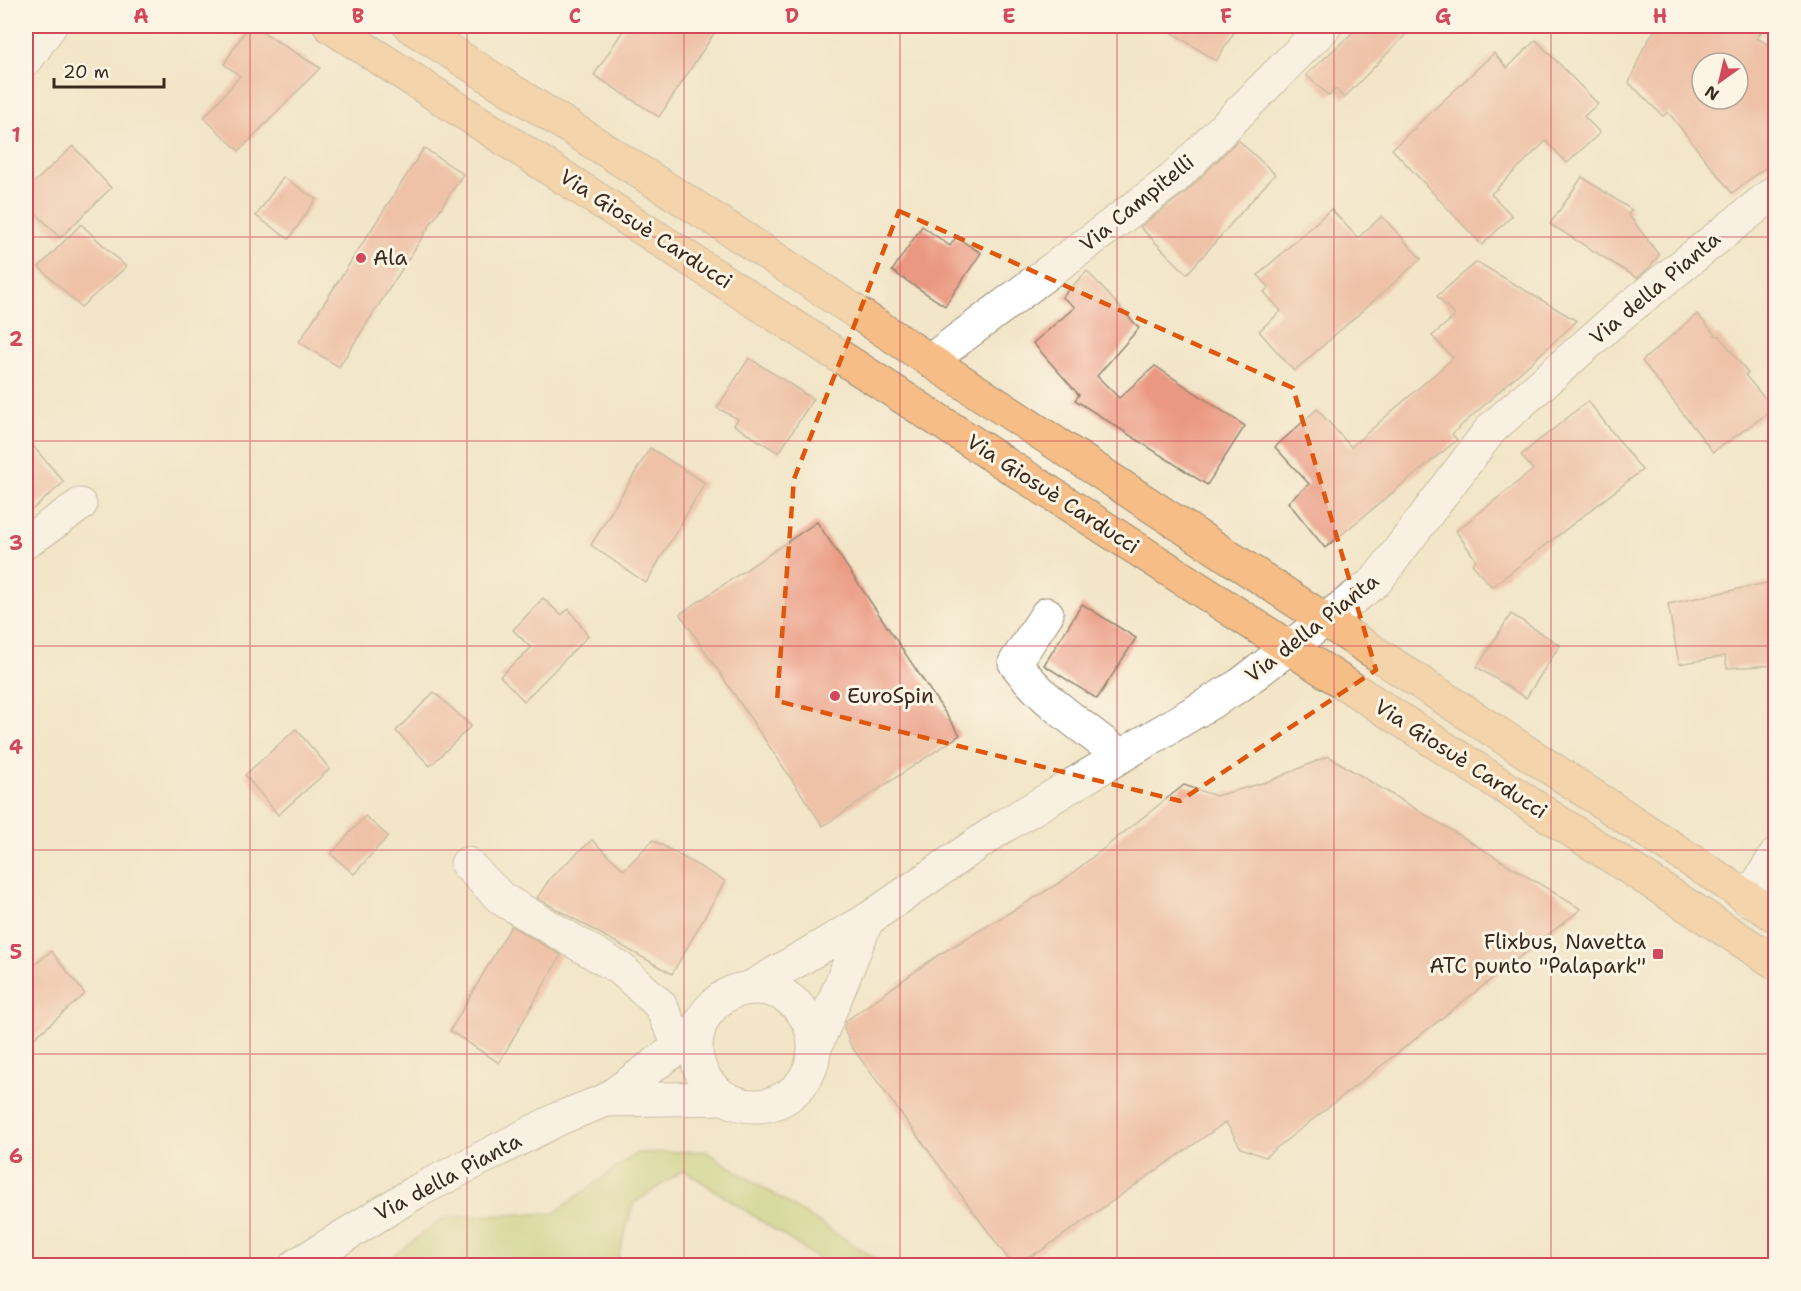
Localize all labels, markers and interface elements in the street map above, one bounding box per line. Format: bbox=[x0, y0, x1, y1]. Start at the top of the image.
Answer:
text: A bbox=[133, 3, 149, 29]
text: B bbox=[352, 3, 364, 29]
text: C bbox=[569, 3, 581, 29]
text: D bbox=[785, 3, 799, 29]
text: E bbox=[1002, 3, 1016, 29]
text: F bbox=[1220, 3, 1232, 29]
text: G bbox=[1435, 3, 1451, 29]
text: H bbox=[1653, 3, 1667, 29]
scale bar bbox=[54, 51, 164, 89]
north arrow bbox=[1690, 51, 1750, 111]
text: 20 m bbox=[63, 60, 109, 84]
text: N bbox=[1701, 81, 1723, 105]
text: 1 bbox=[11, 122, 21, 148]
street label: Via Campitelli bbox=[1074, 148, 1200, 258]
street label: Via Giosuè Carducci bbox=[554, 163, 738, 295]
street label: Via della Pianta bbox=[1584, 225, 1726, 351]
place label: Ala bbox=[373, 244, 408, 272]
marker: Ala bbox=[354, 251, 368, 265]
text: 2 bbox=[9, 326, 23, 352]
street label: Via Giosuè Carducci bbox=[961, 428, 1145, 560]
text: 3 bbox=[9, 530, 23, 556]
street label: Via della Pianta bbox=[1239, 567, 1385, 689]
place label: EuroSpin bbox=[847, 682, 934, 710]
marker: EuroSpin bbox=[828, 689, 842, 703]
street label: Via Giosuè Carducci bbox=[1369, 693, 1553, 825]
text: 4 bbox=[9, 734, 23, 760]
place label: Flixbus, Navetta ATC punto "Palapark" bbox=[1429, 928, 1646, 980]
text: 5 bbox=[10, 939, 22, 965]
marker: Flixbus, Navetta ATC punto "Palapark" bbox=[1651, 947, 1665, 961]
street label: Via della Pianta bbox=[370, 1126, 526, 1228]
text: 6 bbox=[9, 1143, 23, 1169]

